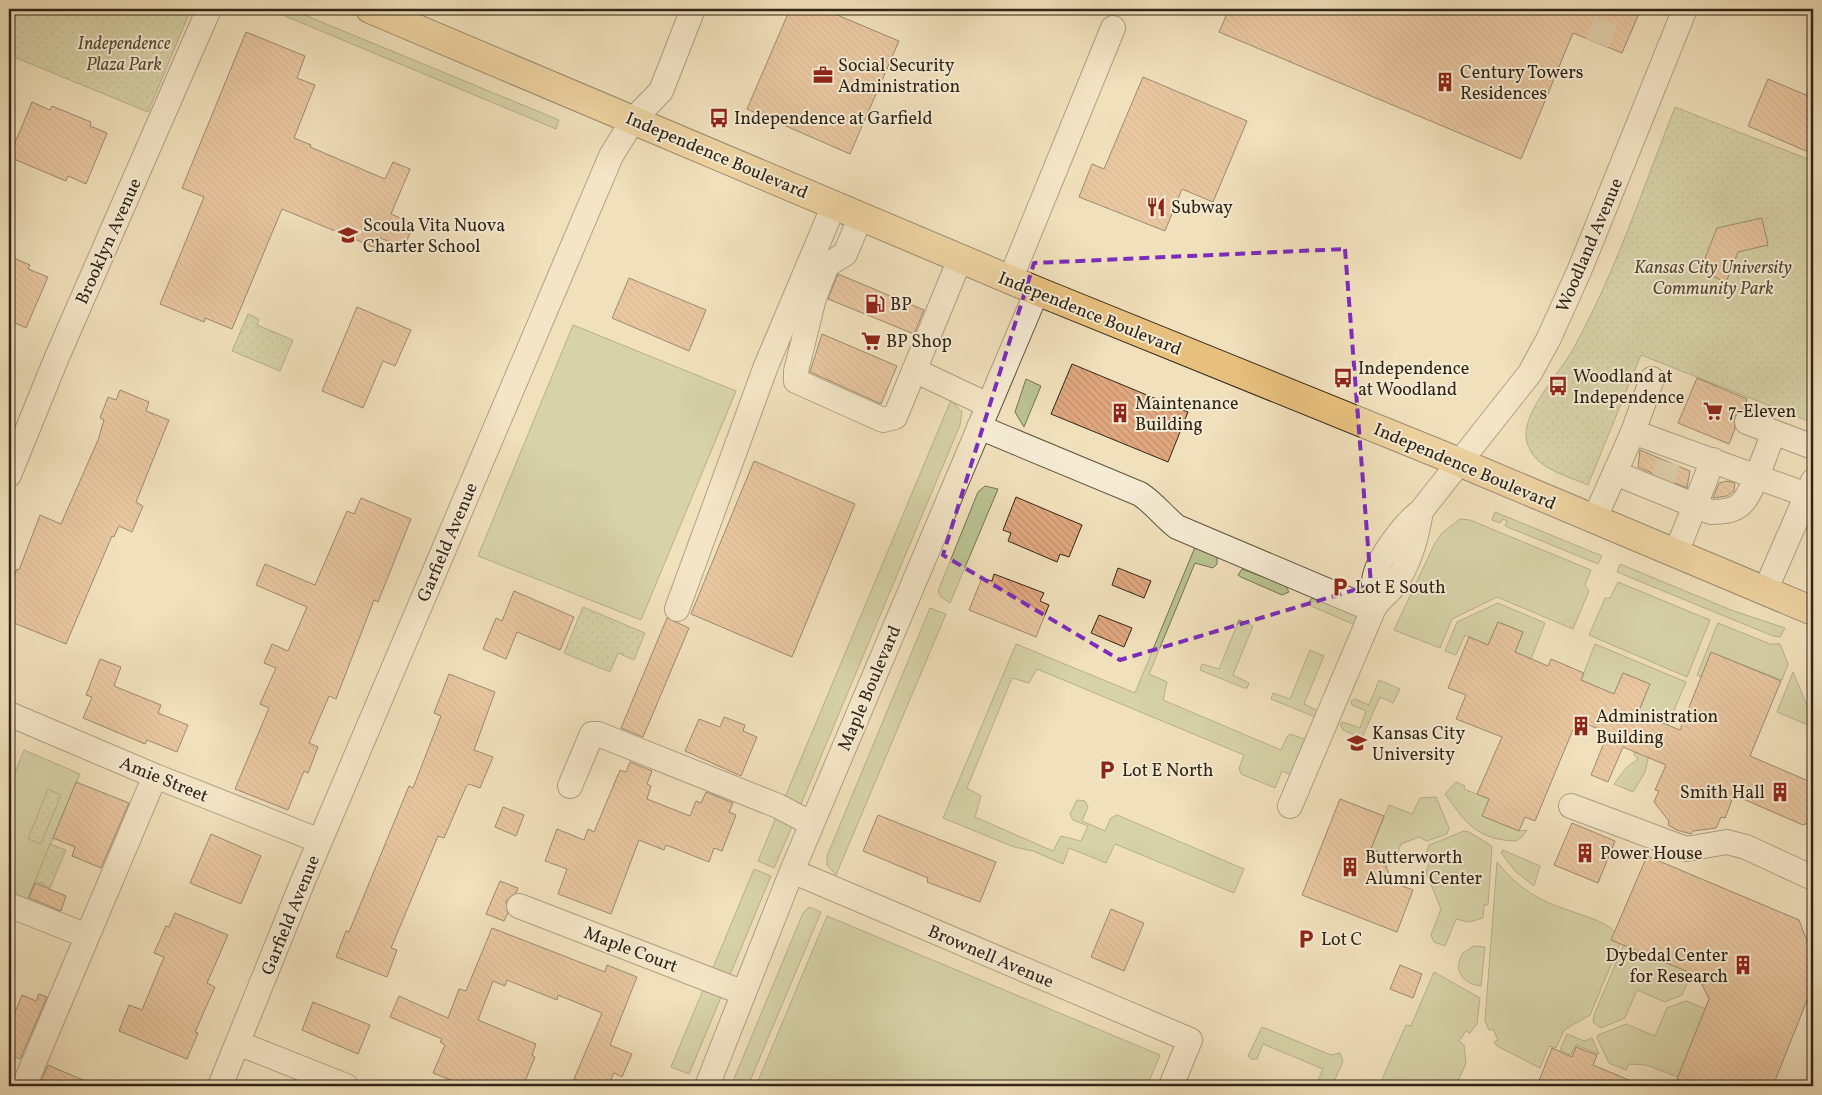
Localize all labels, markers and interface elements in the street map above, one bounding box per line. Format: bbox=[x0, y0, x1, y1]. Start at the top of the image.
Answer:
park label: Independence Plaza Park bbox=[78, 32, 171, 78]
place label: Social Security Administration bbox=[838, 54, 961, 100]
place label: Century Towers Residences bbox=[1460, 61, 1584, 107]
office icon: Social Security Administration bbox=[812, 64, 834, 86]
building icon: Century Towers Residences bbox=[1434, 71, 1456, 93]
street label: Independence Boulevard bbox=[621, 107, 811, 206]
bus stop icon: Independence at Garfield bbox=[708, 107, 730, 129]
place label: Independence at Garfield bbox=[734, 107, 933, 132]
street label: Brooklyn Avenue bbox=[70, 174, 148, 309]
street label: Woodland Avenue bbox=[1551, 175, 1630, 317]
restaurant icon: Subway bbox=[1145, 196, 1167, 218]
place label: Subway bbox=[1171, 196, 1233, 221]
place label: Scoula Vita Nuova Charter School bbox=[363, 214, 505, 260]
school or university icon: Scoula Vita Nuova Charter School bbox=[337, 224, 359, 246]
park label: Kansas City University Community Park bbox=[1634, 256, 1792, 302]
street label: Independence Boulevard bbox=[994, 266, 1185, 363]
fuel station icon: BP bbox=[864, 293, 886, 315]
place label: BP bbox=[890, 293, 912, 318]
supermarket icon: BP Shop bbox=[860, 330, 882, 352]
place label: BP Shop bbox=[886, 330, 952, 355]
place label: Independence at Woodland bbox=[1358, 357, 1469, 403]
place label: Woodland at Independence bbox=[1573, 365, 1684, 411]
bus stop icon: Independence at Woodland bbox=[1332, 367, 1354, 389]
bus stop icon: Woodland at Independence bbox=[1547, 375, 1569, 397]
place label: Maintenance Building bbox=[1135, 392, 1239, 438]
supermarket icon: 7-Eleven bbox=[1702, 400, 1724, 422]
place label: 7-Eleven bbox=[1728, 400, 1796, 425]
building icon: Maintenance Building bbox=[1109, 402, 1131, 424]
street label: Independence Boulevard bbox=[1369, 418, 1559, 517]
street label: Garfield Avenue bbox=[412, 479, 485, 606]
parking icon: Lot E South bbox=[1329, 576, 1351, 598]
place label: Lot E South bbox=[1355, 576, 1446, 601]
street label: Maple Boulevard bbox=[833, 622, 908, 755]
place label: Administration Building bbox=[1596, 705, 1719, 751]
building icon: Administration Building bbox=[1570, 715, 1592, 737]
place label: Kansas City University bbox=[1372, 722, 1465, 768]
school or university icon: Kansas City University bbox=[1346, 732, 1368, 754]
street label: Amie Street bbox=[115, 751, 211, 809]
parking icon: Lot E North bbox=[1096, 759, 1118, 781]
place label: Lot E North bbox=[1122, 759, 1214, 784]
place label: Smith Hall bbox=[1680, 781, 1765, 806]
building icon: Smith Hall bbox=[1769, 781, 1791, 803]
building icon: Power House bbox=[1574, 842, 1596, 864]
place label: Power House bbox=[1600, 842, 1702, 867]
place label: Butterworth Alumni Center bbox=[1365, 846, 1483, 892]
street label: Garfield Avenue bbox=[256, 852, 327, 979]
building icon: Butterworth Alumni Center bbox=[1339, 856, 1361, 878]
street label: Brownell Avenue bbox=[924, 920, 1057, 995]
street label: Maple Court bbox=[580, 921, 681, 980]
parking icon: Lot C bbox=[1295, 928, 1317, 950]
place label: Lot C bbox=[1321, 928, 1362, 953]
place label: Dybedal Center for Research bbox=[1605, 944, 1728, 990]
building icon: Dybedal Center for Research bbox=[1732, 954, 1754, 976]

